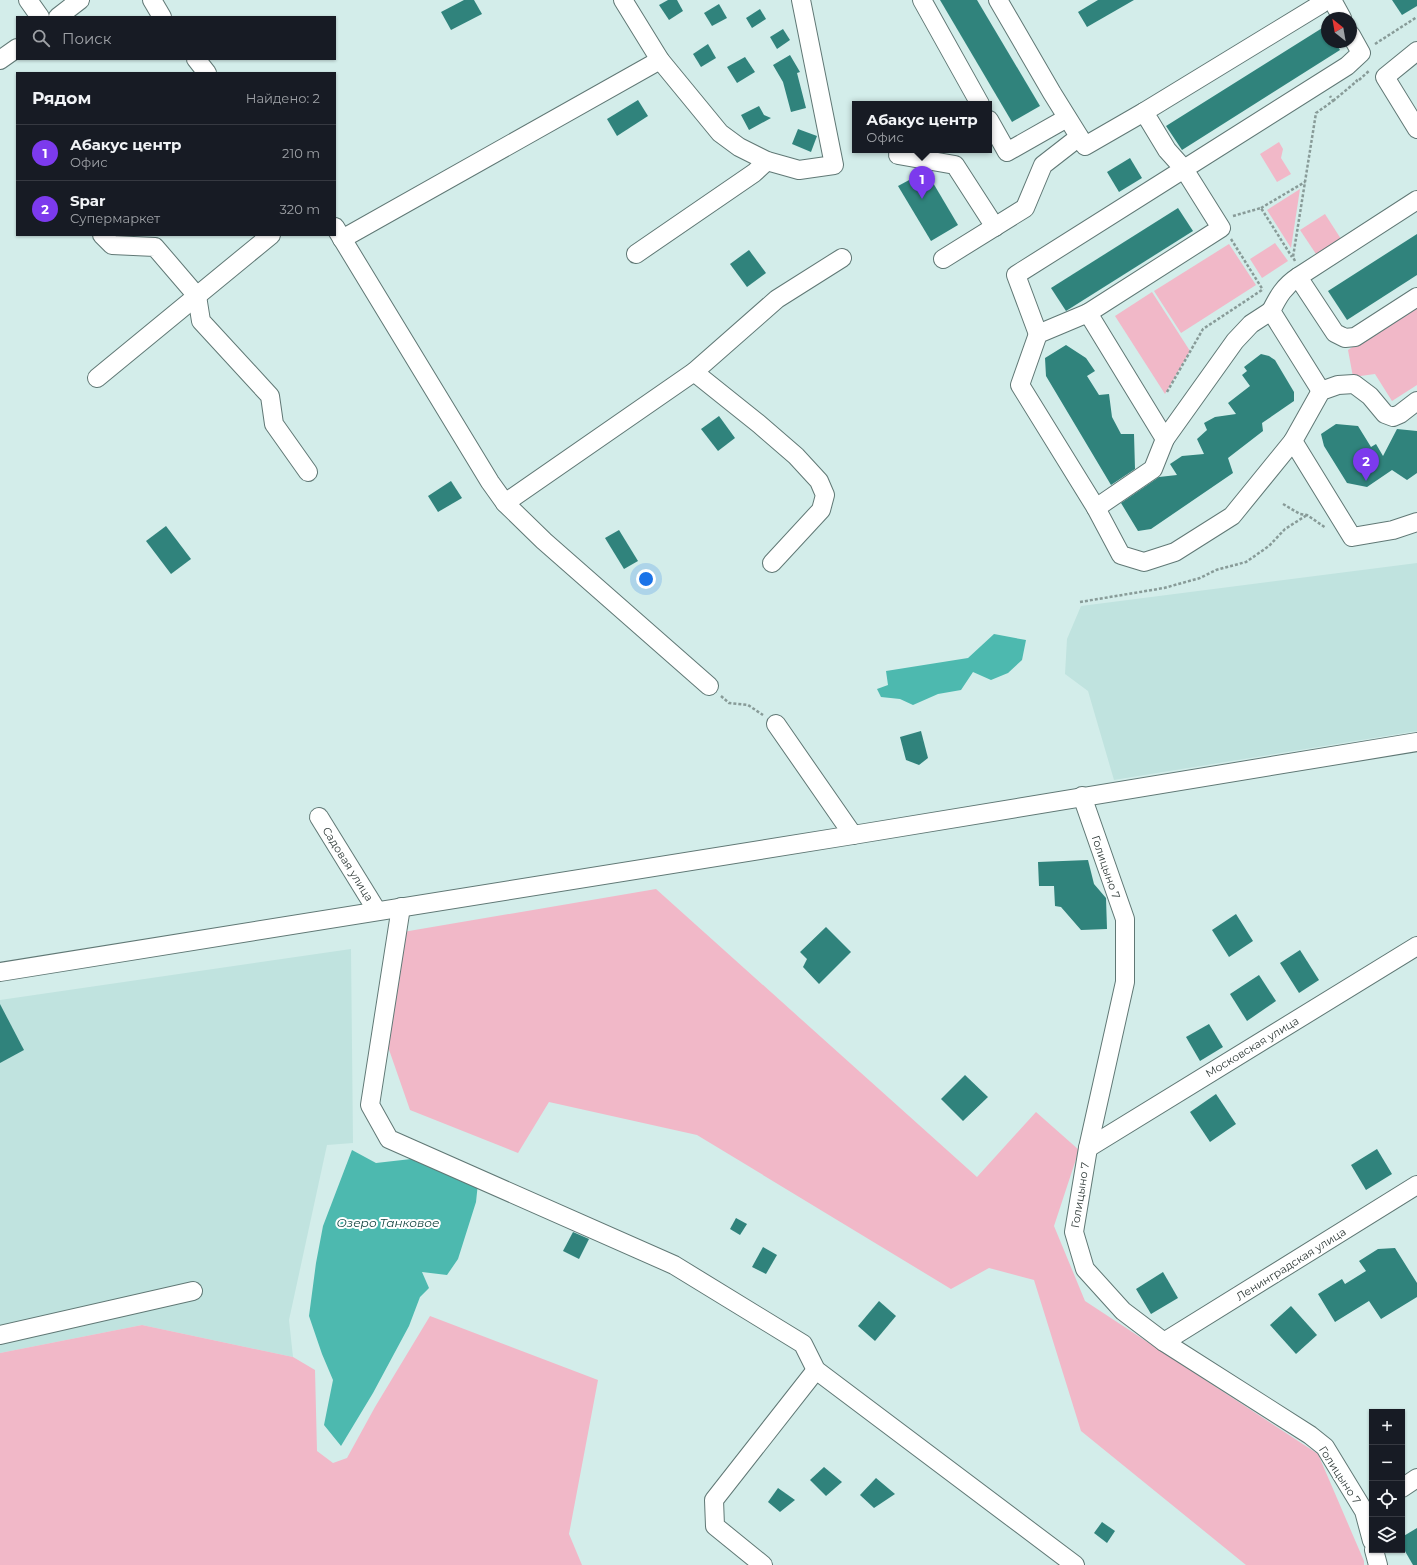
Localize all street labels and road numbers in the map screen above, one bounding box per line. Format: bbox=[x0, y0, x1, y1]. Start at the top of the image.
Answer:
street label: Садовая улица bbox=[319, 824, 377, 904]
street label: Голицыно 7 bbox=[1089, 833, 1123, 901]
street label: Московская улица bbox=[1203, 1014, 1301, 1080]
street label: Голицыно 7 bbox=[1068, 1161, 1092, 1229]
street label: Ленинградская улица bbox=[1233, 1224, 1349, 1304]
street label: Голицыно 7 bbox=[1316, 1443, 1364, 1507]

